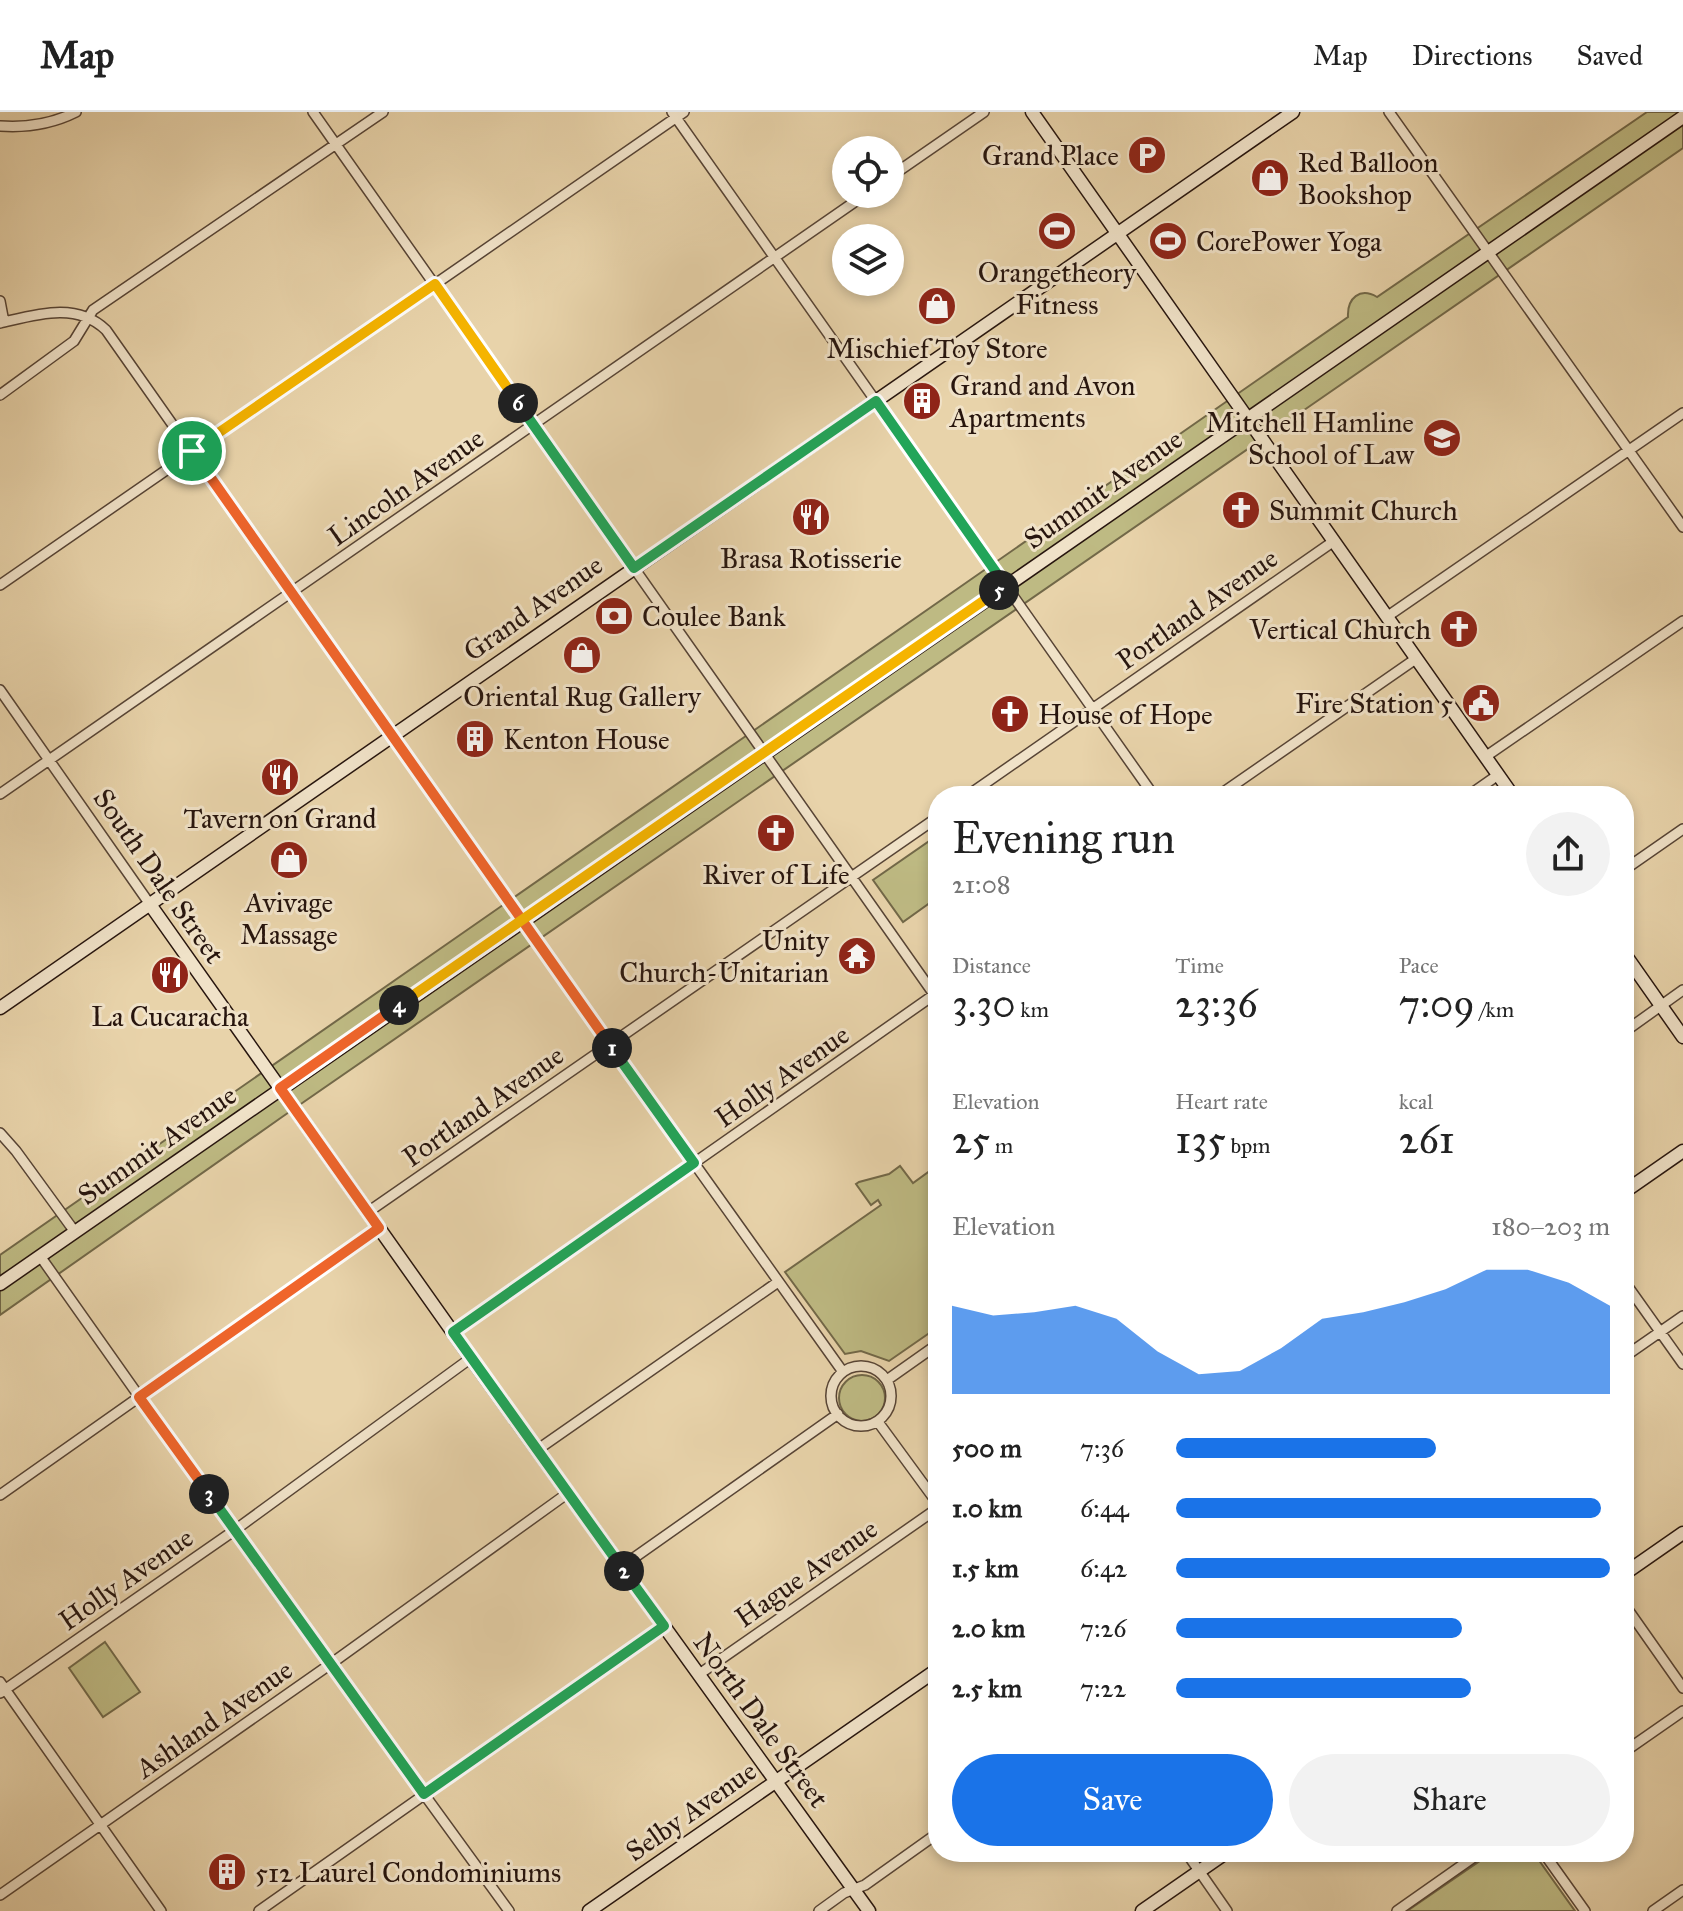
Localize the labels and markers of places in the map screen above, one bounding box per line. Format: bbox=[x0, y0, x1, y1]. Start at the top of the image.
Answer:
parking icon: Grand Place bbox=[1126, 134, 1168, 176]
place label: Grand Place bbox=[982, 138, 1119, 173]
place label: Red Balloon Bookshop bbox=[1298, 145, 1438, 212]
shop icon: Red Balloon Bookshop bbox=[1249, 157, 1291, 199]
sports icon: Orangetheory Fitness bbox=[1036, 210, 1078, 252]
sports icon: CorePower Yoga bbox=[1147, 220, 1189, 262]
place label: CorePower Yoga bbox=[1196, 224, 1382, 259]
place label: Orangetheory Fitness bbox=[978, 255, 1137, 322]
shop icon: Mischief Toy Store bbox=[916, 285, 958, 327]
place label: Mischief Toy Store bbox=[826, 331, 1048, 366]
place label: Grand and Avon Apartments bbox=[949, 368, 1136, 435]
building icon: Grand and Avon Apartments bbox=[901, 380, 943, 422]
pin: 6 bbox=[498, 383, 538, 423]
place label: Mitchell Hamline School of Law bbox=[1206, 405, 1415, 472]
pin bbox=[158, 417, 226, 485]
school or university icon: Mitchell Hamline School of Law bbox=[1421, 417, 1463, 459]
church icon: Summit Church bbox=[1220, 489, 1262, 531]
place label: Summit Church bbox=[1269, 493, 1458, 528]
restaurant icon: Brasa Rotisserie bbox=[790, 496, 832, 538]
place label: Brasa Rotisserie bbox=[720, 541, 902, 576]
pin: 5 bbox=[979, 570, 1019, 610]
bank icon: Coulee Bank bbox=[593, 595, 635, 637]
place label: Coulee Bank bbox=[642, 599, 786, 634]
church icon: Vertical Church bbox=[1438, 608, 1480, 650]
place label: Vertical Church bbox=[1248, 612, 1431, 647]
shop icon: Oriental Rug Gallery bbox=[561, 634, 603, 676]
place label: Oriental Rug Gallery bbox=[463, 679, 702, 714]
public building icon: Fire Station 5 bbox=[1460, 682, 1502, 724]
place label: Fire Station 5 bbox=[1295, 686, 1453, 721]
church icon: House of Hope bbox=[989, 693, 1031, 735]
place label: House of Hope bbox=[1038, 697, 1213, 732]
building icon: Kenton House bbox=[454, 718, 496, 760]
place label: Kenton House bbox=[503, 722, 670, 757]
restaurant icon: Tavern on Grand bbox=[259, 756, 301, 798]
place label: Tavern on Grand bbox=[183, 801, 377, 836]
church icon: River of Life bbox=[755, 812, 797, 854]
shop icon: Avivage Massage bbox=[268, 839, 310, 881]
place label: River of Life bbox=[702, 857, 850, 892]
place label: Avivage Massage bbox=[240, 885, 338, 952]
place label: Unity Church-Unitarian bbox=[619, 923, 830, 990]
temple icon: Unity Church-Unitarian bbox=[836, 935, 878, 977]
restaurant icon: La Cucaracha bbox=[149, 954, 191, 996]
pin: 4 bbox=[379, 985, 419, 1025]
place label: La Cucaracha bbox=[91, 999, 249, 1034]
pin: 1 bbox=[592, 1028, 632, 1068]
pin: 3 bbox=[189, 1474, 229, 1514]
pin: 2 bbox=[604, 1551, 644, 1591]
building icon: 512 Laurel Condominiums bbox=[206, 1851, 248, 1893]
place label: 512 Laurel Condominiums bbox=[255, 1855, 561, 1890]

